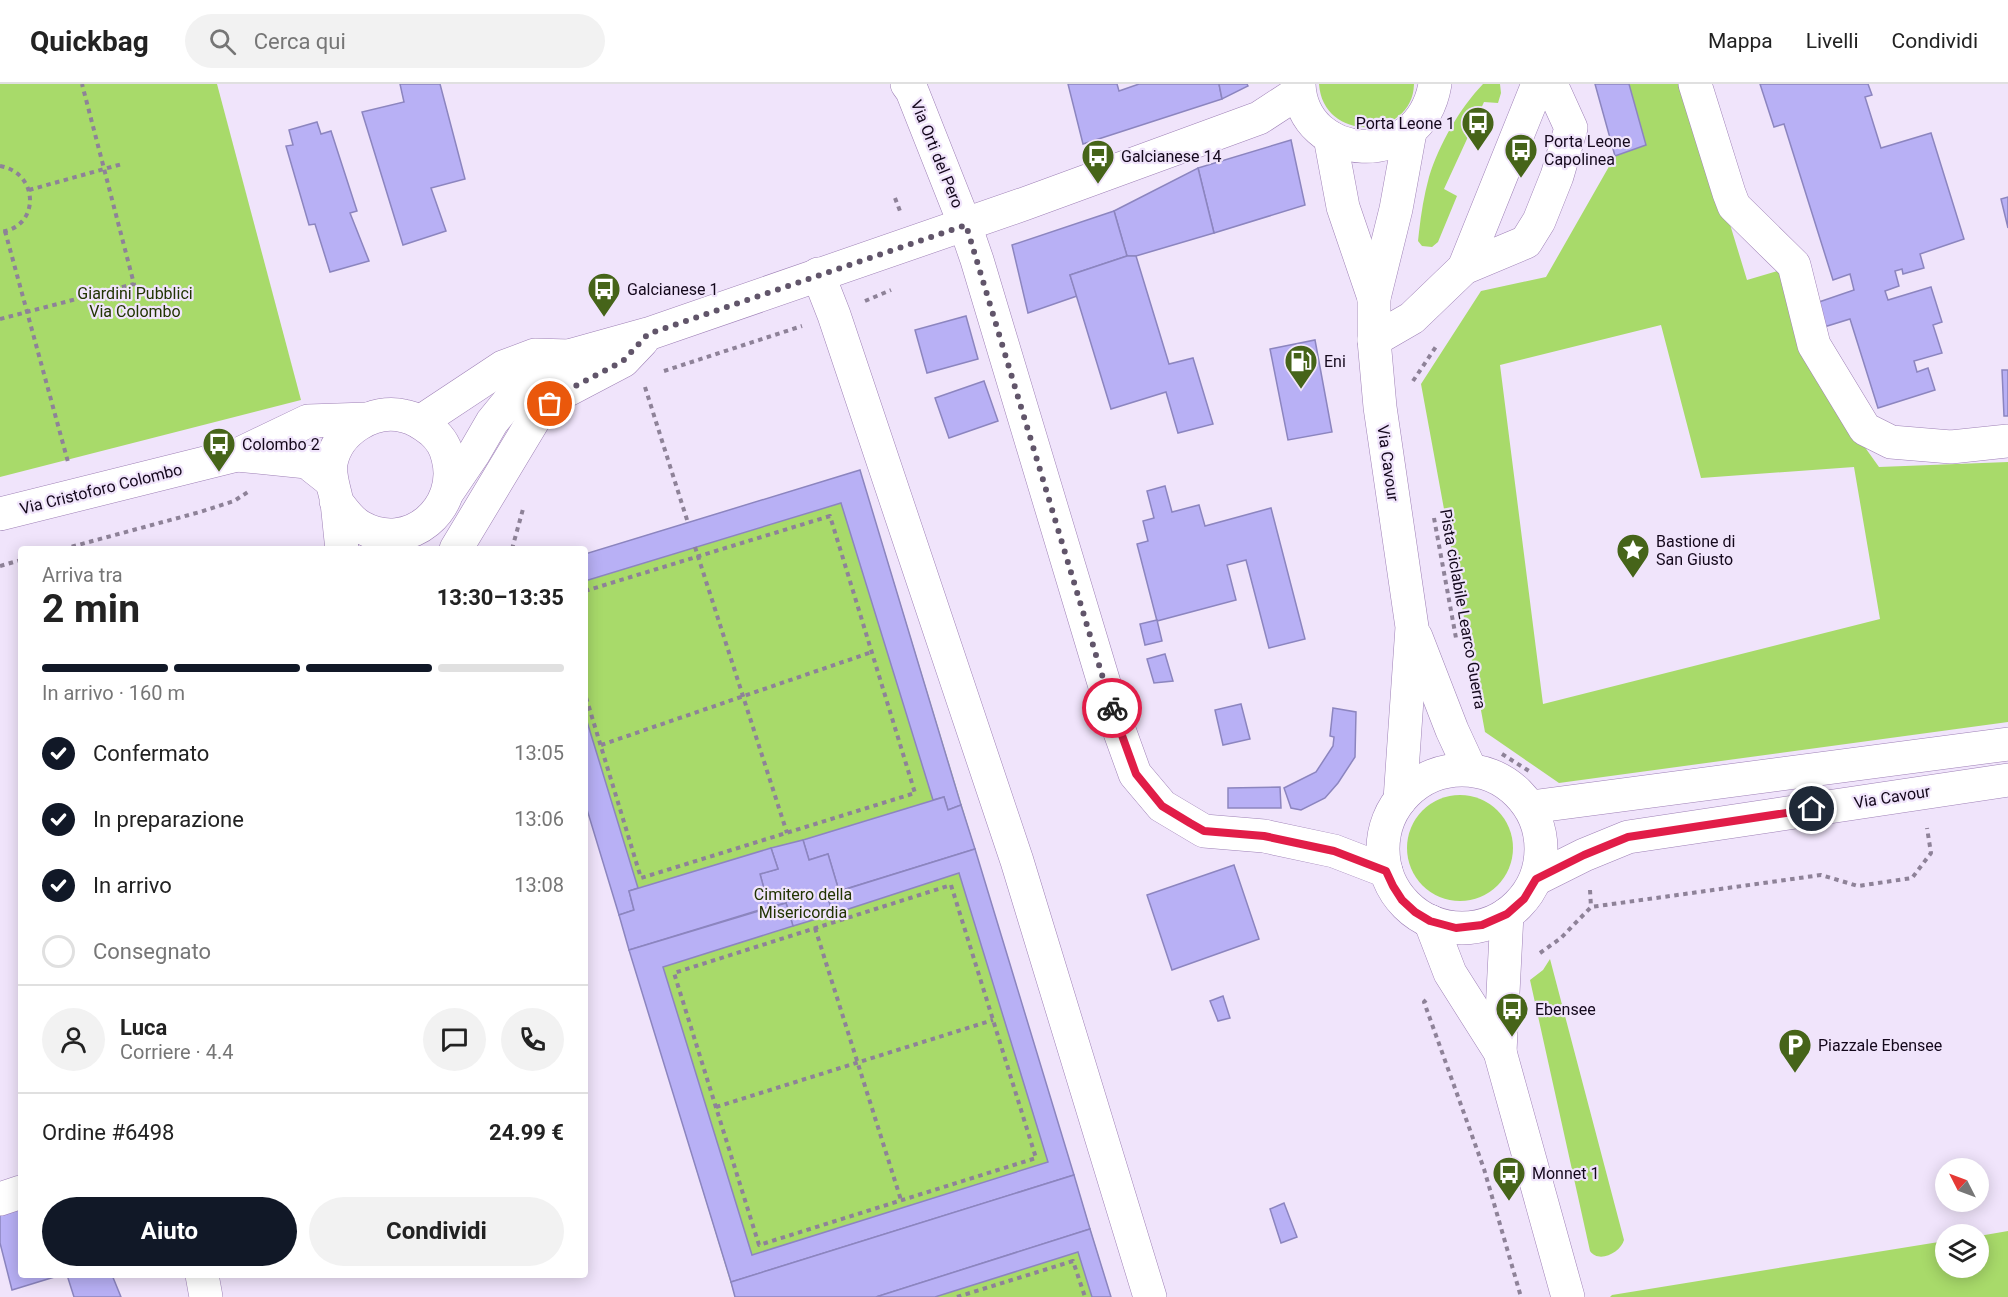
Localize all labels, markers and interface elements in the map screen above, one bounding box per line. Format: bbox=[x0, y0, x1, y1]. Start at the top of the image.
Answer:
search box bbox=[185, 14, 605, 68]
text: Quickbag bbox=[30, 25, 149, 58]
icon: search bbox=[206, 25, 239, 58]
text: Cerca qui bbox=[254, 29, 346, 54]
text: Mappa bbox=[1708, 29, 1773, 53]
text: Livelli bbox=[1806, 29, 1859, 53]
text: Condividi bbox=[1892, 29, 1978, 53]
street label: Via Orti del Pero bbox=[907, 97, 967, 211]
bus stop icon: Porta Leone 1 bbox=[1460, 105, 1496, 152]
place label: Porta Leone 1 bbox=[1356, 114, 1455, 133]
bus stop icon: Porta Leone Capolinea bbox=[1503, 132, 1539, 179]
place label: Porta Leone Capolinea bbox=[1544, 132, 1630, 169]
bus stop icon: Galcianese 14 bbox=[1080, 138, 1116, 185]
place label: Galcianese 14 bbox=[1121, 147, 1221, 166]
bus stop icon: Galcianese 1 bbox=[586, 271, 622, 318]
place label: Galcianese 1 bbox=[627, 280, 718, 299]
park label: Giardini Pubblici Via Colombo bbox=[77, 284, 193, 321]
fuel station icon: Eni bbox=[1283, 343, 1319, 390]
place label: Eni bbox=[1324, 352, 1346, 371]
pin bbox=[524, 378, 575, 429]
icon: bag bbox=[533, 387, 566, 420]
street label: Via Cavour bbox=[1373, 424, 1403, 503]
bus stop icon: Colombo 2 bbox=[201, 426, 237, 473]
place label: Colombo 2 bbox=[242, 435, 320, 454]
street label: Via Cristoforo Colombo bbox=[18, 460, 184, 518]
street label: Pista ciclabile Learco Guerra bbox=[1436, 508, 1490, 710]
place icon: Bastione di San Giusto bbox=[1615, 532, 1651, 579]
place label: Bastione di San Giusto bbox=[1656, 532, 1735, 569]
text: Arriva tra bbox=[42, 563, 123, 587]
text: 13:30–13:35 bbox=[437, 585, 564, 610]
text: 2 min bbox=[42, 586, 140, 632]
courier bbox=[1082, 678, 1142, 738]
text: In arrivo · 160 m bbox=[42, 681, 185, 705]
icon: bike bbox=[1096, 692, 1129, 725]
icon: check bbox=[42, 737, 75, 770]
text: Confermato bbox=[93, 741, 209, 766]
text: 13:05 bbox=[514, 741, 564, 765]
street label: Via Cavour bbox=[1853, 782, 1932, 812]
pin bbox=[1786, 783, 1837, 834]
icon: home bbox=[1795, 792, 1828, 825]
icon: check bbox=[42, 803, 75, 836]
text: In preparazione bbox=[93, 807, 244, 832]
text: 13:06 bbox=[514, 807, 564, 831]
icon: check bbox=[42, 869, 75, 902]
text: In arrivo bbox=[93, 873, 172, 898]
text: 13:08 bbox=[514, 873, 564, 897]
park label: Cimitero della Misericordia bbox=[754, 885, 852, 922]
text: Consegnato bbox=[93, 939, 211, 964]
bus stop icon: Ebensee bbox=[1494, 991, 1530, 1038]
place label: Ebensee bbox=[1535, 1000, 1596, 1019]
button: person bbox=[42, 1008, 105, 1071]
button: chat bbox=[423, 1008, 486, 1071]
button: phone bbox=[501, 1008, 564, 1071]
text: Luca bbox=[120, 1015, 167, 1040]
parking icon: Piazzale Ebensee bbox=[1777, 1027, 1813, 1074]
place label: Piazzale Ebensee bbox=[1818, 1036, 1942, 1055]
text: Corriere · 4.4 bbox=[120, 1040, 234, 1064]
text: Ordine #6498 bbox=[42, 1120, 174, 1145]
text: 24.99 € bbox=[489, 1120, 564, 1145]
bus stop icon: Monnet 1 bbox=[1491, 1155, 1527, 1202]
north arrow bbox=[1935, 1158, 1989, 1212]
map controls bbox=[1935, 1158, 1989, 1278]
place label: Monnet 1 bbox=[1532, 1164, 1599, 1183]
button: Aiuto bbox=[42, 1197, 297, 1266]
button: Condividi bbox=[309, 1197, 564, 1266]
button: layers bbox=[1935, 1224, 1989, 1278]

